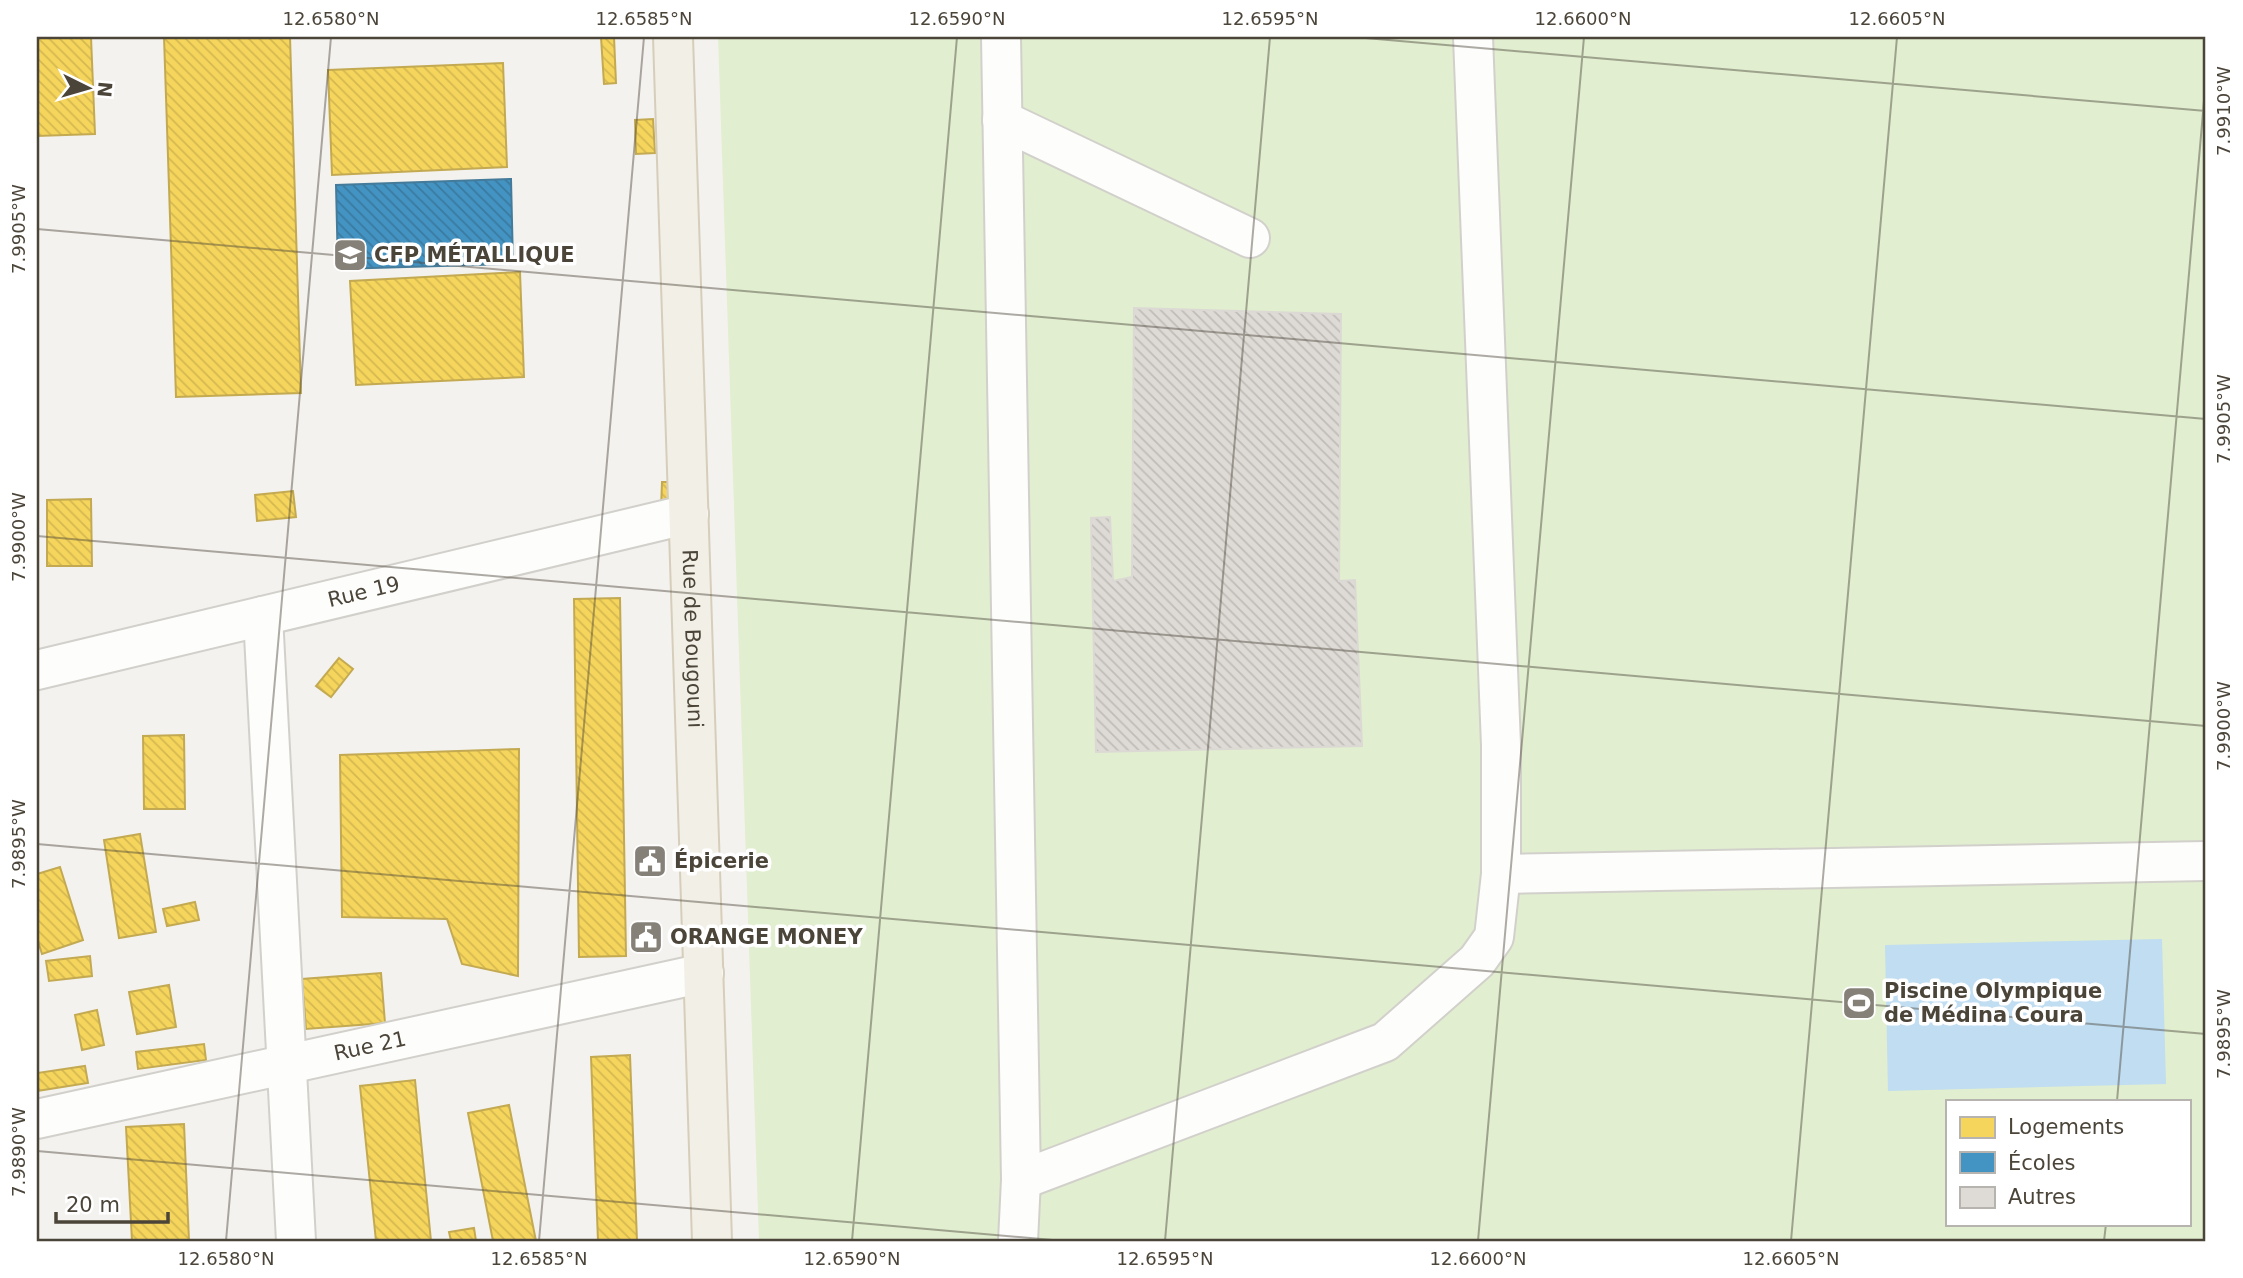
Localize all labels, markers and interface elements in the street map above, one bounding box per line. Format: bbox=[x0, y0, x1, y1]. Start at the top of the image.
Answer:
text: 12.6580°N bbox=[283, 8, 379, 29]
text: 12.6585°N bbox=[596, 8, 692, 29]
text: 12.6590°N bbox=[909, 8, 1005, 29]
text: 12.6595°N bbox=[1222, 8, 1318, 29]
text: 12.6600°N bbox=[1535, 8, 1631, 29]
text: 12.6605°N bbox=[1849, 8, 1945, 29]
north arrow bbox=[52, 52, 122, 122]
text: 7.9910°W bbox=[2213, 66, 2234, 156]
text: N bbox=[93, 81, 117, 98]
text: 7.9905°W bbox=[8, 184, 29, 274]
school or university icon: CFP MÉTALLIQUE bbox=[331, 236, 369, 274]
place label: CFP MÉTALLIQUE bbox=[374, 242, 574, 267]
text: 7.9905°W bbox=[2213, 374, 2234, 464]
text: 7.9900°W bbox=[8, 492, 29, 582]
street label: Rue de Bougouni bbox=[678, 549, 707, 728]
street label: Rue 19 bbox=[325, 572, 402, 612]
text: 7.9900°W bbox=[2213, 681, 2234, 771]
text: 7.9895°W bbox=[8, 799, 29, 889]
public building icon: Épicerie bbox=[631, 842, 669, 880]
place label: Épicerie bbox=[674, 848, 769, 873]
public building icon: ORANGE MONEY bbox=[627, 918, 665, 956]
place label: ORANGE MONEY bbox=[670, 925, 863, 949]
place label: Piscine Olympique de Médina Coura bbox=[1884, 979, 2102, 1027]
sports icon: Piscine Olympique de Médina Coura bbox=[1840, 984, 1878, 1022]
text: 7.9895°W bbox=[2213, 989, 2234, 1079]
street label: Rue 21 bbox=[332, 1027, 408, 1066]
legend bbox=[1946, 1100, 2190, 1226]
text: 7.9890°W bbox=[8, 1107, 29, 1197]
text: Logements bbox=[2008, 1115, 2124, 1139]
text: Écoles bbox=[2008, 1150, 2075, 1175]
scale bar bbox=[56, 1180, 168, 1224]
text: Autres bbox=[2008, 1185, 2076, 1209]
text: 20 m bbox=[66, 1193, 120, 1217]
text: 12.6580°N bbox=[178, 1248, 274, 1269]
text: 12.6585°N bbox=[491, 1248, 587, 1269]
text: 12.6590°N bbox=[804, 1248, 900, 1269]
text: 12.6595°N bbox=[1117, 1248, 1213, 1269]
text: 12.6600°N bbox=[1430, 1248, 1526, 1269]
text: 12.6605°N bbox=[1743, 1248, 1839, 1269]

